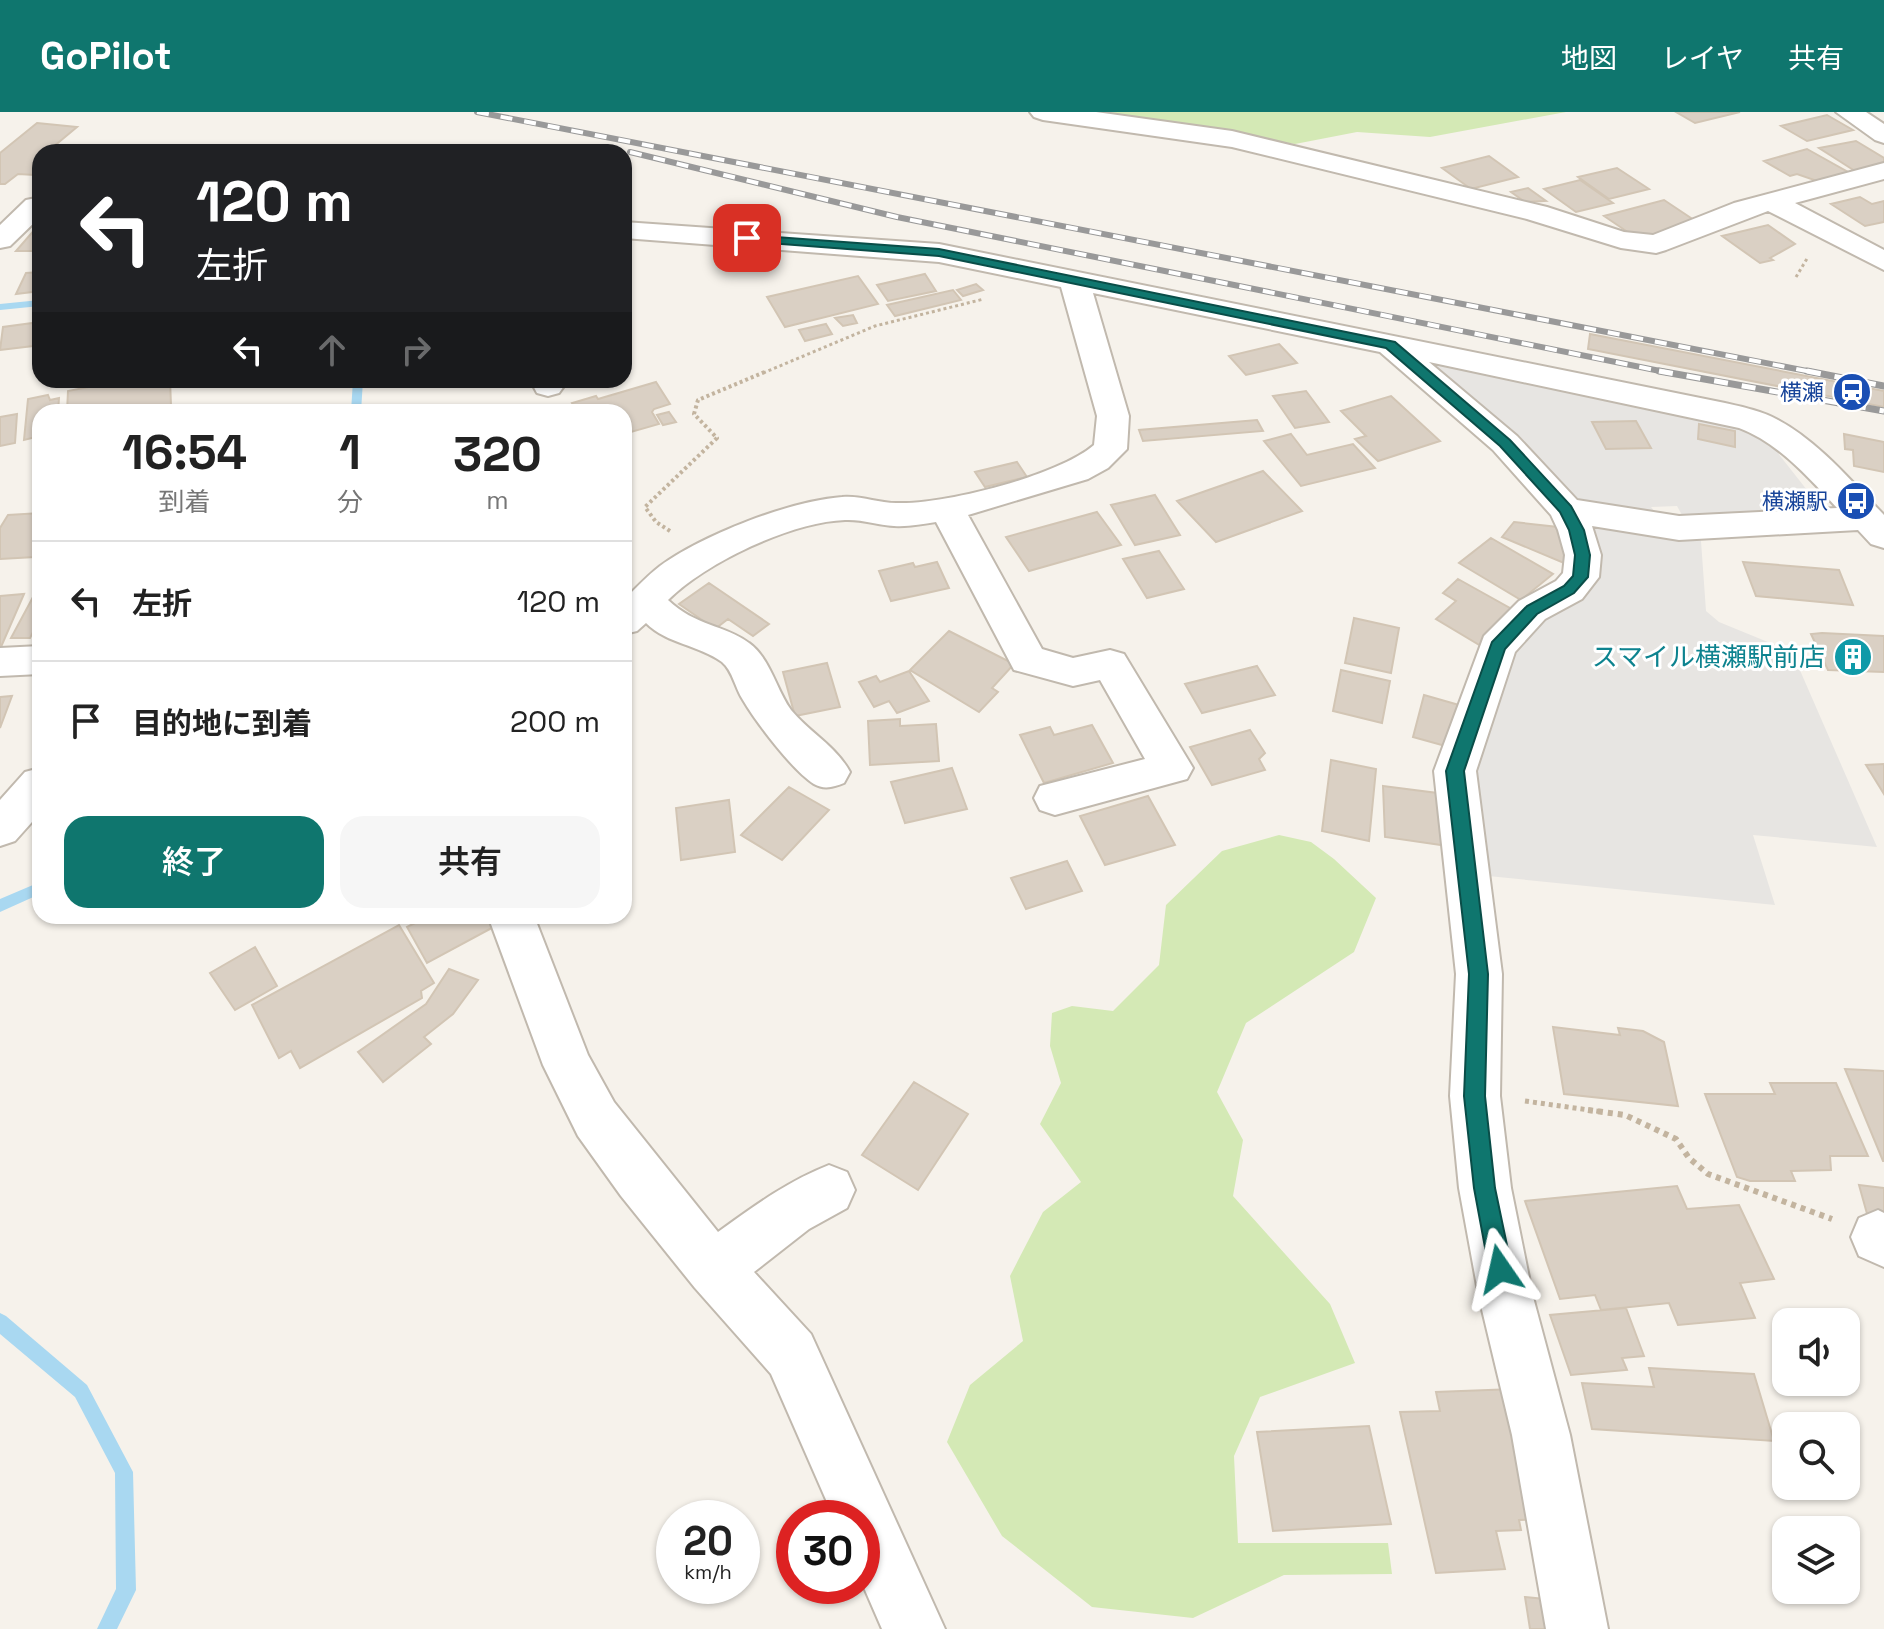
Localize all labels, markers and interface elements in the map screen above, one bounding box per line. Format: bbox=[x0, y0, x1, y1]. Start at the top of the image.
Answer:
text: GoPilot bbox=[40, 32, 172, 80]
text: 地図 bbox=[1561, 40, 1617, 76]
text: レイヤ bbox=[1661, 40, 1744, 76]
text: 共有 bbox=[1788, 40, 1844, 76]
text: 120 m bbox=[196, 166, 353, 237]
icon: left bbox=[64, 176, 168, 280]
pin bbox=[713, 204, 781, 272]
icon: arrive bbox=[725, 216, 769, 260]
text: 左折 bbox=[196, 243, 268, 289]
icon: left bbox=[226, 328, 270, 372]
icon: ahead bbox=[310, 328, 354, 372]
icon: right bbox=[394, 328, 438, 372]
station icon: 横瀬 bbox=[1831, 371, 1873, 413]
place label: 横瀬 bbox=[1780, 378, 1824, 406]
text: 16:54 bbox=[122, 422, 247, 483]
text: 1 bbox=[339, 422, 361, 483]
text: 320 bbox=[453, 424, 542, 485]
bus stop icon: 横瀬駅 bbox=[1835, 480, 1877, 522]
text: m bbox=[486, 483, 509, 517]
text: 到着 bbox=[159, 485, 211, 519]
text: 分 bbox=[337, 485, 363, 519]
place label: 横瀬駅 bbox=[1762, 487, 1828, 515]
icon: left bbox=[64, 579, 108, 623]
text: 120 m bbox=[517, 582, 600, 621]
text: 左折 bbox=[132, 584, 192, 623]
building icon: スマイル横瀬駅前店 bbox=[1832, 636, 1874, 678]
place label: スマイル横瀬駅前店 bbox=[1592, 640, 1825, 674]
icon: arrive bbox=[64, 699, 108, 743]
text: 200 m bbox=[510, 702, 600, 741]
text: 目的地に到着 bbox=[132, 704, 312, 743]
button: 終了 bbox=[64, 816, 324, 908]
button: 共有 bbox=[340, 816, 600, 908]
position arrow bbox=[1458, 1227, 1542, 1311]
map controls bbox=[1772, 1308, 1860, 1604]
button: sound bbox=[1772, 1308, 1860, 1396]
button: search bbox=[1772, 1412, 1860, 1500]
speed limit sign: 30 bbox=[776, 1500, 880, 1604]
text: 20 bbox=[683, 1516, 733, 1567]
button: layers bbox=[1772, 1516, 1860, 1604]
text: km/h bbox=[684, 1559, 732, 1585]

